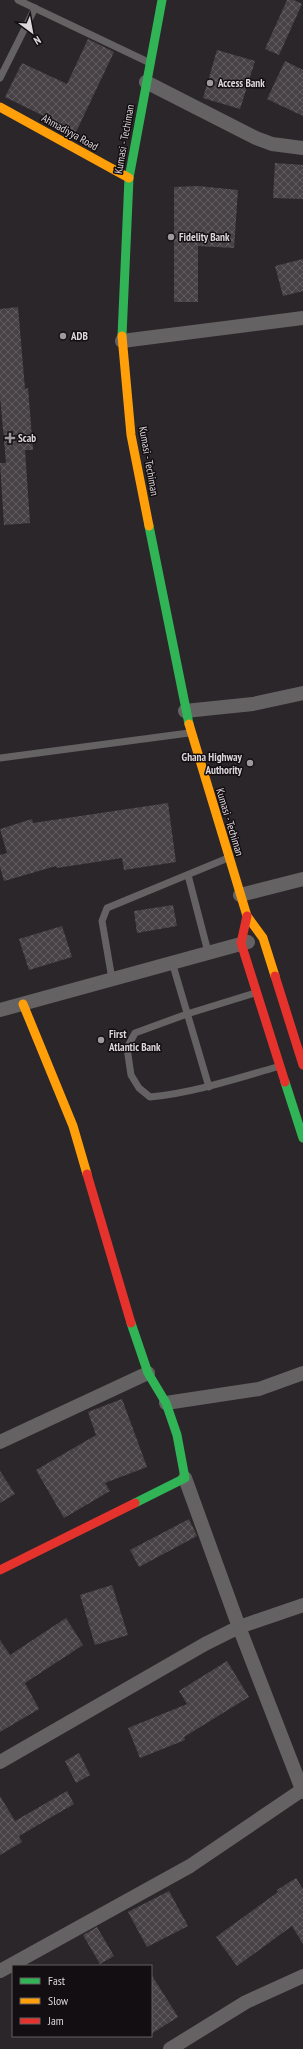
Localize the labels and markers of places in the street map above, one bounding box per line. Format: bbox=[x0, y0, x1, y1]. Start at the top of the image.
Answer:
place label: Access Bank bbox=[217, 76, 265, 90]
marker: Access Bank bbox=[205, 78, 215, 88]
place label: Fidelity Bank bbox=[179, 230, 230, 244]
marker: Fidelity Bank bbox=[166, 232, 176, 242]
place label: ADB bbox=[70, 329, 88, 343]
marker: ADB bbox=[58, 331, 68, 341]
place label: Scab bbox=[18, 431, 36, 445]
marker: Scab bbox=[5, 433, 15, 443]
place label: Ghana Highway Authority bbox=[182, 750, 243, 777]
marker: Ghana Highway Authority bbox=[245, 758, 255, 768]
place label: First Atlantic Bank bbox=[108, 1027, 161, 1054]
marker: First Atlantic Bank bbox=[96, 1035, 106, 1045]

